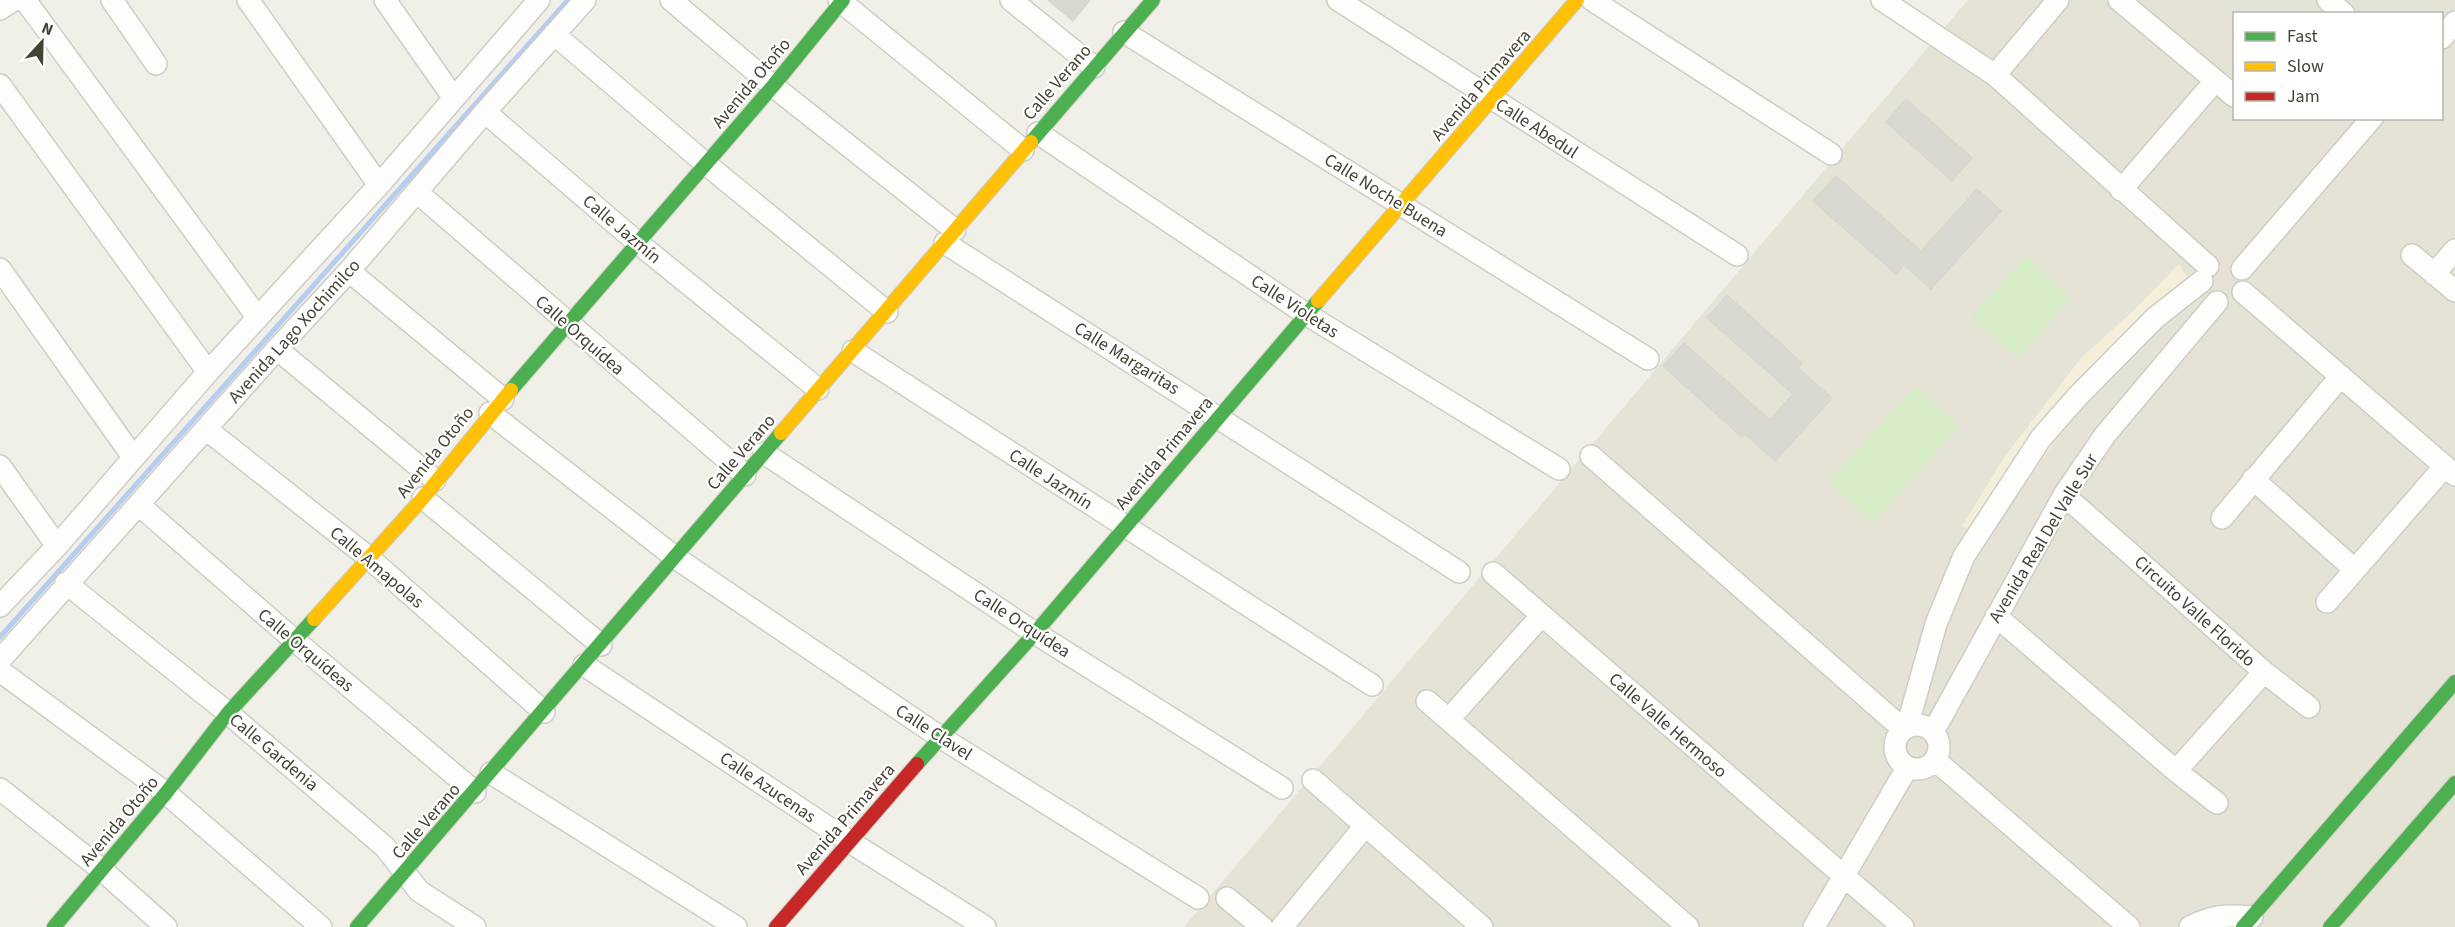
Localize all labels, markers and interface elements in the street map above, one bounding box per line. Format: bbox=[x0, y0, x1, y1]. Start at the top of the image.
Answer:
north arrow bbox=[12, 12, 72, 72]
legend bbox=[2233, 12, 2443, 120]
text: N bbox=[38, 17, 56, 41]
street label: Avenida Primavera bbox=[1426, 24, 1537, 147]
text: Fast bbox=[2287, 24, 2318, 49]
street label: Avenida Otoño bbox=[706, 33, 797, 134]
street label: Calle Verano bbox=[1017, 39, 1097, 126]
text: Slow bbox=[2287, 54, 2324, 79]
text: Jam bbox=[2287, 84, 2320, 109]
street label: Calle Abedul bbox=[1490, 92, 1583, 165]
street label: Calle Noche Buena bbox=[1319, 147, 1452, 243]
street label: Calle Jazmín bbox=[577, 189, 666, 270]
street label: Avenida Lago Xochimilco bbox=[223, 254, 366, 409]
street label: Calle Violetas bbox=[1246, 269, 1344, 344]
street label: Calle Orquídea bbox=[530, 290, 630, 381]
street label: Calle Margaritas bbox=[1069, 316, 1184, 401]
street label: Avenida Primavera bbox=[1110, 391, 1219, 515]
street label: Avenida Otoño bbox=[391, 401, 480, 503]
street label: Calle Verano bbox=[701, 409, 781, 496]
street label: Calle Jazmín bbox=[1004, 443, 1098, 516]
street label: Avenida Real Del Valle Sur bbox=[1983, 448, 2104, 628]
street label: Calle Amapolas bbox=[324, 521, 429, 614]
street label: Circuito Valle Florido bbox=[2128, 550, 2261, 673]
street label: Calle Orquídea bbox=[968, 583, 1075, 664]
street label: Calle Orquídeas bbox=[252, 603, 359, 698]
street label: Calle Valle Hermoso bbox=[1603, 667, 1732, 784]
street label: Calle Clavel bbox=[890, 698, 977, 767]
street label: Calle Gardenia bbox=[224, 708, 324, 797]
street label: Calle Azucenas bbox=[715, 746, 821, 829]
street label: Avenida Primavera bbox=[790, 758, 901, 881]
street label: Avenida Otoño bbox=[74, 771, 165, 872]
street label: Calle Verano bbox=[386, 778, 466, 865]

